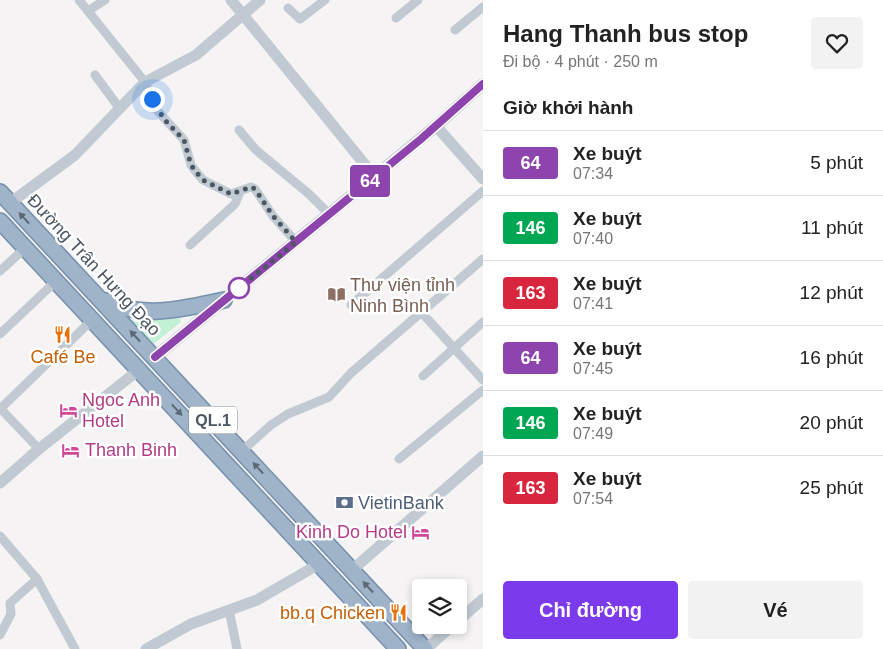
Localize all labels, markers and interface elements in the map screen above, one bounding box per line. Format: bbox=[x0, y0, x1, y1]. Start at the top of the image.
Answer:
button: heart bbox=[811, 17, 863, 69]
text: Hang Thanh bus stop bbox=[503, 20, 748, 47]
text: Đi bộ · 4 phút · 250 m bbox=[503, 53, 658, 70]
your location bbox=[140, 87, 165, 112]
text: Giờ khởi hành bbox=[503, 97, 633, 118]
text: Xe buýt bbox=[573, 143, 642, 164]
text: 5 phút bbox=[810, 152, 863, 173]
text: 64 bbox=[520, 153, 541, 173]
line badge: 64 bbox=[348, 165, 392, 197]
text: 07:34 bbox=[573, 165, 613, 182]
text: 64 bbox=[360, 171, 380, 191]
street label: Đường Trân Hưng Đạo bbox=[23, 190, 165, 340]
text: Xe buýt bbox=[573, 208, 642, 229]
one-way arrow bbox=[18, 212, 30, 224]
text: 11 phút bbox=[801, 217, 863, 238]
text: 146 bbox=[515, 218, 546, 238]
text: 07:40 bbox=[573, 230, 613, 247]
text: Xe buýt bbox=[573, 273, 642, 294]
place label: Thư viện tỉnh Ninh Bình bbox=[350, 275, 455, 316]
unlabelled marker bbox=[228, 277, 250, 299]
text: 12 phút bbox=[800, 282, 863, 303]
text: 163 bbox=[515, 283, 546, 303]
library icon: Thư viện tỉnh Ninh Bình bbox=[326, 285, 346, 305]
text: 07:41 bbox=[573, 295, 613, 312]
restaurant icon: Café Be bbox=[53, 324, 73, 344]
one-way arrow bbox=[129, 331, 141, 343]
text: Xe buýt bbox=[573, 338, 642, 359]
place label: Café Be bbox=[30, 347, 96, 367]
text: 16 phút bbox=[800, 347, 863, 368]
text: 64 bbox=[520, 348, 541, 368]
text: 07:45 bbox=[573, 360, 613, 377]
place label: Ngoc Anh Hotel bbox=[82, 390, 160, 431]
hotel icon: Ngoc Anh Hotel bbox=[58, 400, 78, 420]
text: Xe buýt bbox=[573, 403, 642, 424]
one-way arrow bbox=[171, 404, 183, 416]
road number: QL.1 bbox=[189, 406, 237, 434]
text: 20 phút bbox=[800, 412, 863, 433]
text: 146 bbox=[515, 413, 546, 433]
text: 07:49 bbox=[573, 425, 613, 442]
hotel icon: Thanh Binh bbox=[61, 440, 81, 460]
place label: Thanh Binh bbox=[85, 440, 177, 460]
one-way arrow bbox=[252, 463, 264, 475]
text: Xe buýt bbox=[573, 468, 642, 489]
text: 25 phút bbox=[800, 477, 863, 498]
text: 163 bbox=[515, 478, 546, 498]
text: 07:54 bbox=[573, 490, 613, 507]
bank icon: VietinBank bbox=[334, 493, 354, 513]
place label: VietinBank bbox=[358, 493, 445, 513]
place label: Kinh Do Hotel bbox=[296, 522, 407, 542]
hotel icon: Kinh Do Hotel bbox=[411, 522, 431, 542]
map controls bbox=[412, 579, 467, 634]
button: layers bbox=[412, 579, 467, 634]
button: Chỉ đường bbox=[503, 581, 678, 639]
button: Vé bbox=[688, 581, 863, 639]
one-way arrow bbox=[362, 582, 374, 594]
place label: bb.q Chicken bbox=[280, 603, 385, 623]
restaurant icon: bb.q Chicken bbox=[389, 603, 409, 623]

